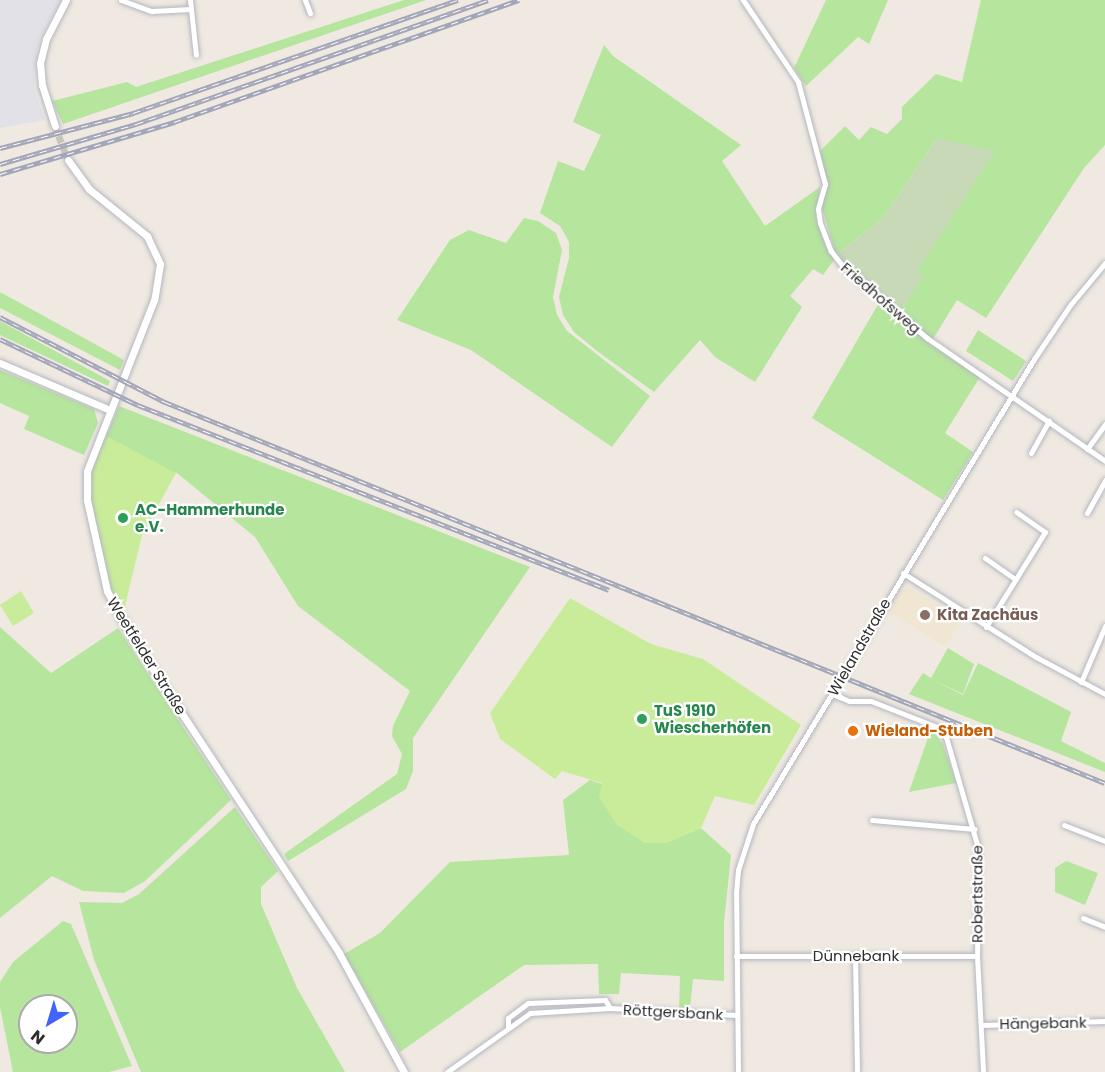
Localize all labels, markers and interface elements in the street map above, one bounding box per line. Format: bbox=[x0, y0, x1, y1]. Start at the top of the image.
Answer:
street label: Friedhofsweg bbox=[837, 258, 925, 338]
place label: AC-Hammerhunde e.V. bbox=[135, 500, 285, 535]
marker: AC-Hammerhunde e.V. bbox=[116, 511, 130, 525]
street label: Weetfelder Straße bbox=[104, 594, 190, 718]
street label: Wielandstraße bbox=[824, 595, 894, 699]
place label: Kita Zachäus bbox=[937, 606, 1038, 624]
marker: Kita Zachäus bbox=[918, 608, 932, 622]
place label: TuS 1910 Wiescherhöfen bbox=[654, 701, 771, 736]
marker: TuS 1910 Wiescherhöfen bbox=[635, 712, 649, 726]
place label: Wieland-Stuben bbox=[865, 722, 993, 740]
marker: Wieland-Stuben bbox=[846, 724, 860, 738]
street label: Robertstraße bbox=[968, 845, 986, 943]
street label: Dünnebank bbox=[813, 947, 899, 965]
north arrow bbox=[18, 994, 78, 1054]
street label: Röttgersbank bbox=[623, 1000, 723, 1024]
street label: Hängebank bbox=[999, 1013, 1087, 1033]
text: N bbox=[26, 1024, 50, 1050]

